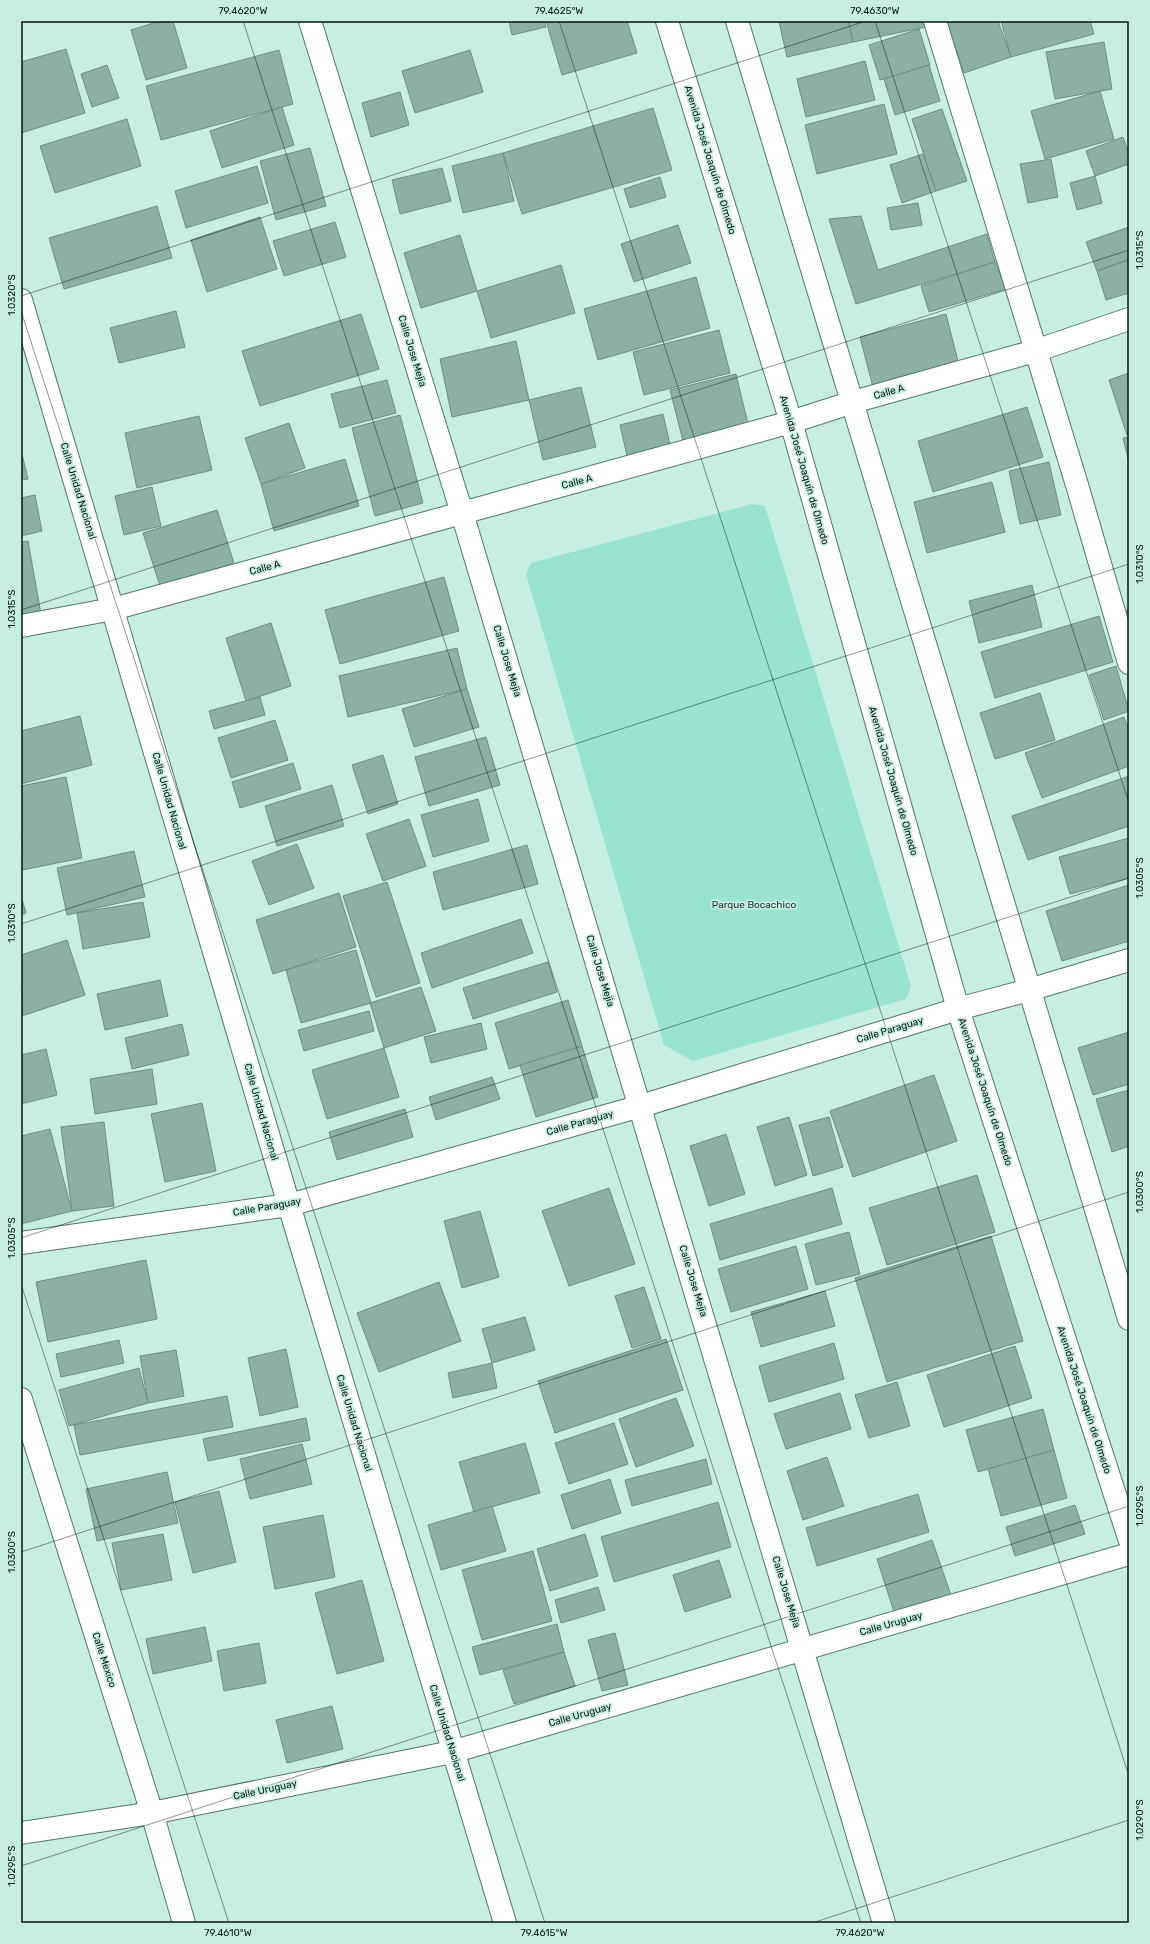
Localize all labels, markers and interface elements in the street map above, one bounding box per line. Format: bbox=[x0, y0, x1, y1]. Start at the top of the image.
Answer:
text: 79.4620°W bbox=[218, 5, 268, 17]
text: 79.4625°W bbox=[535, 5, 583, 17]
text: 79.4630°W bbox=[850, 5, 900, 17]
street label: Avenida José Joaquín de Olmedo bbox=[682, 84, 738, 236]
text: 1.0315°S bbox=[1134, 230, 1146, 270]
text: 1.0320°S bbox=[6, 274, 18, 316]
street label: Calle Jose Mejia bbox=[395, 314, 429, 388]
street label: Calle A bbox=[872, 382, 906, 402]
street label: Avenida José Joaquín de Olmedo bbox=[777, 394, 831, 546]
street label: Calle Unidad Nacional bbox=[58, 441, 98, 541]
street label: Calle A bbox=[560, 472, 594, 492]
text: 1.0310°S bbox=[1134, 544, 1146, 584]
street label: Calle A bbox=[248, 558, 282, 578]
text: 1.0315°S bbox=[6, 589, 18, 629]
street label: Calle Jose Mejia bbox=[490, 624, 524, 698]
street label: Avenida José Joaquín de Olmedo bbox=[866, 705, 920, 857]
street label: Calle Unidad Nacional bbox=[149, 751, 189, 851]
text: 1.0305°S bbox=[1134, 857, 1146, 899]
park label: Parque Bocachico bbox=[712, 899, 796, 911]
text: 1.0310°S bbox=[6, 903, 18, 943]
street label: Calle Jose Mejia bbox=[583, 934, 617, 1008]
street label: Calle Paraguay bbox=[855, 1014, 925, 1046]
street label: Avenida José Joaquín de Olmedo bbox=[955, 1016, 1015, 1168]
street label: Calle Unidad Nacional bbox=[241, 1062, 281, 1162]
street label: Calle Paraguay bbox=[545, 1108, 615, 1138]
text: 1.0300°S bbox=[1134, 1171, 1146, 1213]
street label: Calle Paraguay bbox=[232, 1195, 303, 1219]
text: 1.0305°S bbox=[6, 1217, 18, 1259]
street label: Calle Jose Mejia bbox=[676, 1244, 710, 1318]
street label: Avenida José Joaquín de Olmedo bbox=[1054, 1324, 1114, 1476]
street label: Calle Unidad Nacional bbox=[334, 1373, 374, 1473]
text: 1.0295°S bbox=[1134, 1486, 1146, 1526]
text: 1.0300°S bbox=[6, 1531, 18, 1573]
street label: Calle Jose Mejia bbox=[769, 1555, 803, 1629]
street label: Calle Uruguay bbox=[858, 1609, 924, 1639]
street label: Calle Mexico bbox=[89, 1631, 119, 1689]
street label: Calle Unidad Nacional bbox=[427, 1683, 467, 1783]
street label: Calle Uruguay bbox=[547, 1700, 613, 1730]
street label: Calle Uruguay bbox=[232, 1777, 298, 1803]
text: 1.0290°S bbox=[1134, 1799, 1146, 1841]
text: 1.0295°S bbox=[6, 1846, 18, 1886]
text: 79.4610°W bbox=[204, 1927, 252, 1939]
text: 79.4615°W bbox=[521, 1927, 567, 1939]
text: 79.4620°W bbox=[835, 1927, 885, 1939]

